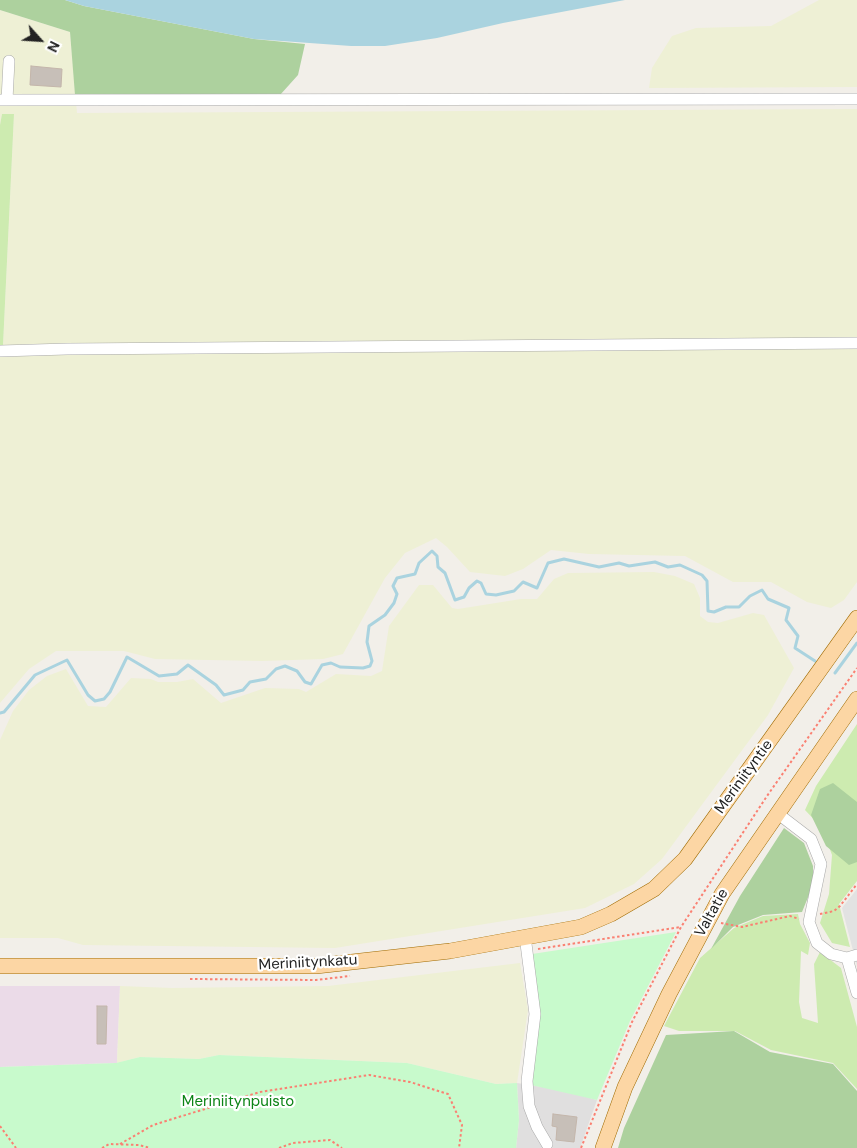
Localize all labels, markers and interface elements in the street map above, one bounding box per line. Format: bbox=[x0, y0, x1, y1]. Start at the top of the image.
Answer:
north arrow bbox=[15, 15, 65, 65]
text: N bbox=[43, 38, 64, 55]
street label: Meriniityntie bbox=[711, 737, 777, 817]
street label: Valtatie bbox=[691, 886, 733, 940]
street label: Meriniitynkatu bbox=[258, 951, 358, 975]
park label: Meriniitynpuisto bbox=[182, 1093, 294, 1111]

